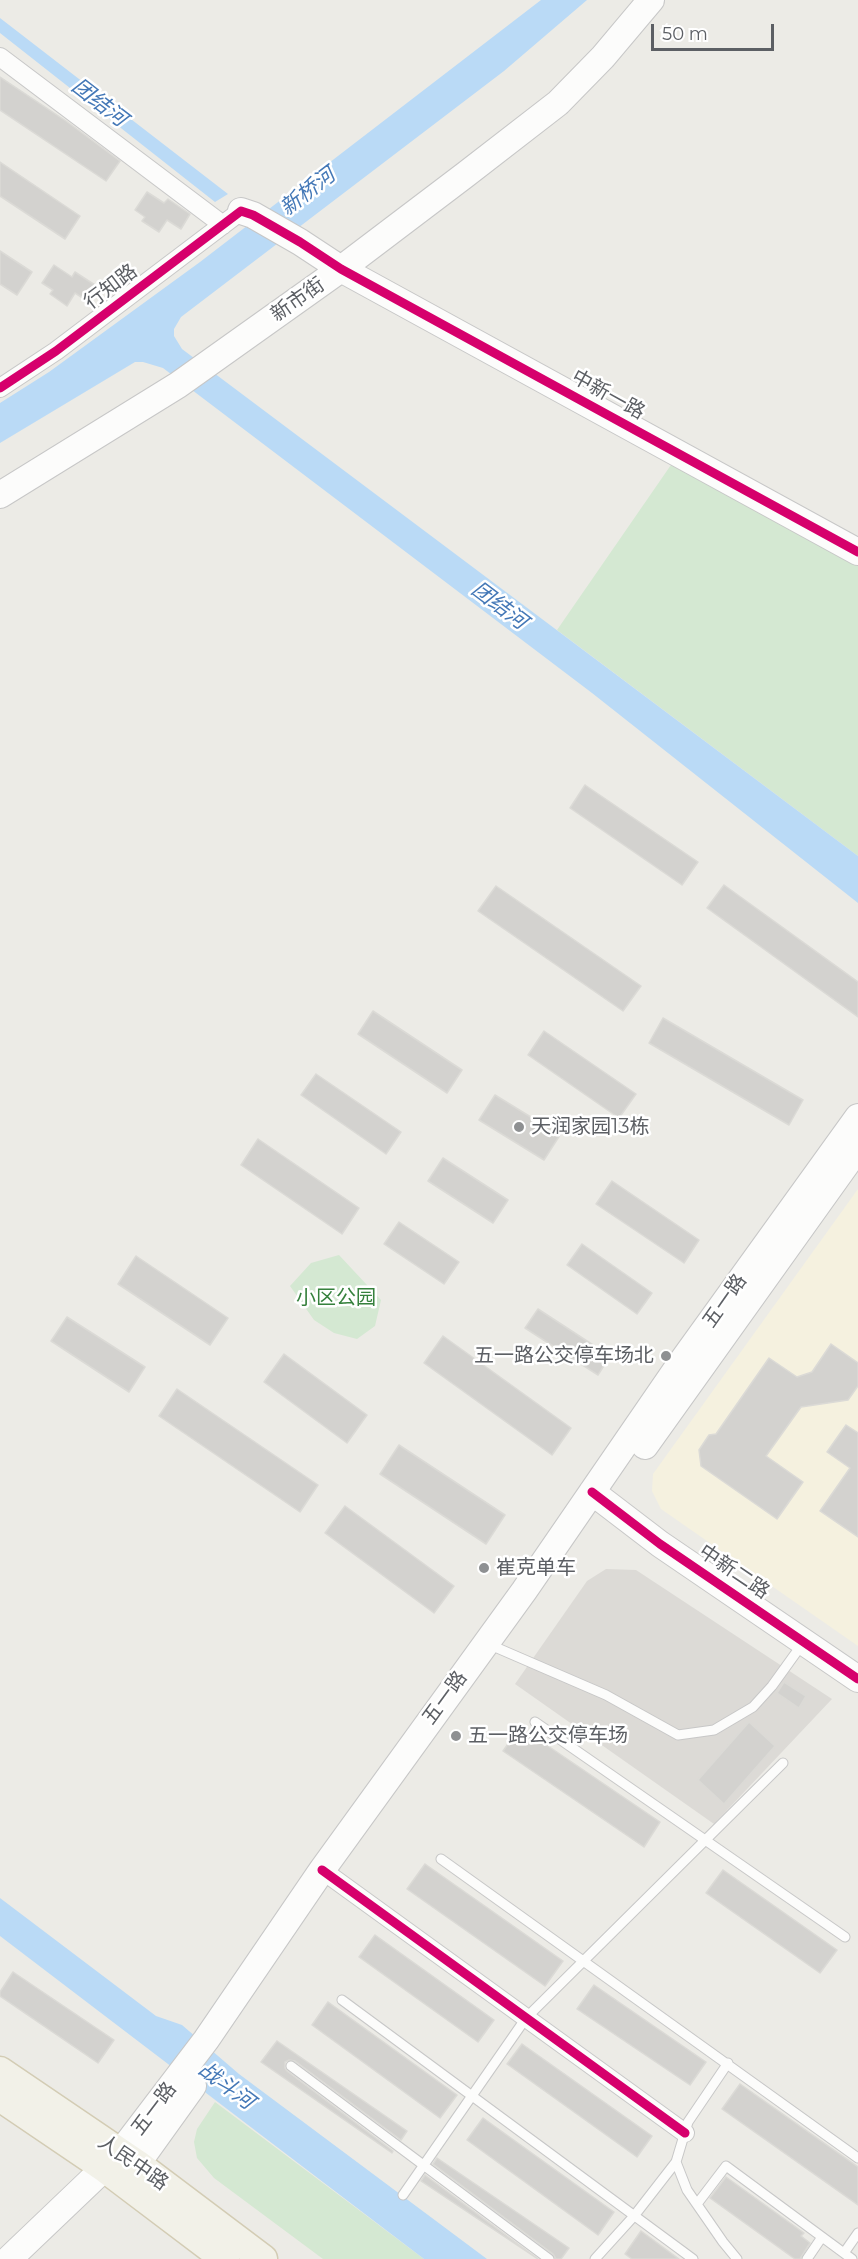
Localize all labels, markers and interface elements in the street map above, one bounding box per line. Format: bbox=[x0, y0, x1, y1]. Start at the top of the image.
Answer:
scale bar bbox=[654, 12, 777, 50]
text: 50 m bbox=[662, 23, 708, 45]
water label: 团结河 bbox=[66, 74, 132, 132]
water label: 新桥河 bbox=[275, 163, 341, 221]
street label: 行知路 bbox=[80, 259, 142, 315]
street label: 新市街 bbox=[267, 273, 329, 327]
street label: 中新一路 bbox=[567, 365, 649, 425]
water label: 团结河 bbox=[466, 577, 532, 635]
place label: 天润家园13栋 bbox=[531, 1115, 649, 1139]
marker: 天润家园13栋 bbox=[512, 1120, 526, 1134]
street label: 五一路 bbox=[698, 1270, 752, 1332]
park label: 小区公园 bbox=[296, 1286, 376, 1310]
place label: 五一路公交停车场北 bbox=[474, 1344, 654, 1368]
marker: 五一路公交停车场北 bbox=[659, 1349, 673, 1363]
street label: 中新二路 bbox=[694, 1540, 774, 1604]
place label: 崔克单车 bbox=[496, 1556, 576, 1580]
marker: 崔克单车 bbox=[477, 1561, 491, 1575]
street label: 五一路 bbox=[418, 1667, 472, 1729]
place label: 五一路公交停车场 bbox=[468, 1724, 628, 1748]
marker: 五一路公交停车场 bbox=[449, 1729, 463, 1743]
water label: 战斗河 bbox=[193, 2057, 259, 2115]
street label: 五一路 bbox=[126, 2078, 182, 2140]
street label: 人民中路 bbox=[93, 2130, 173, 2196]

